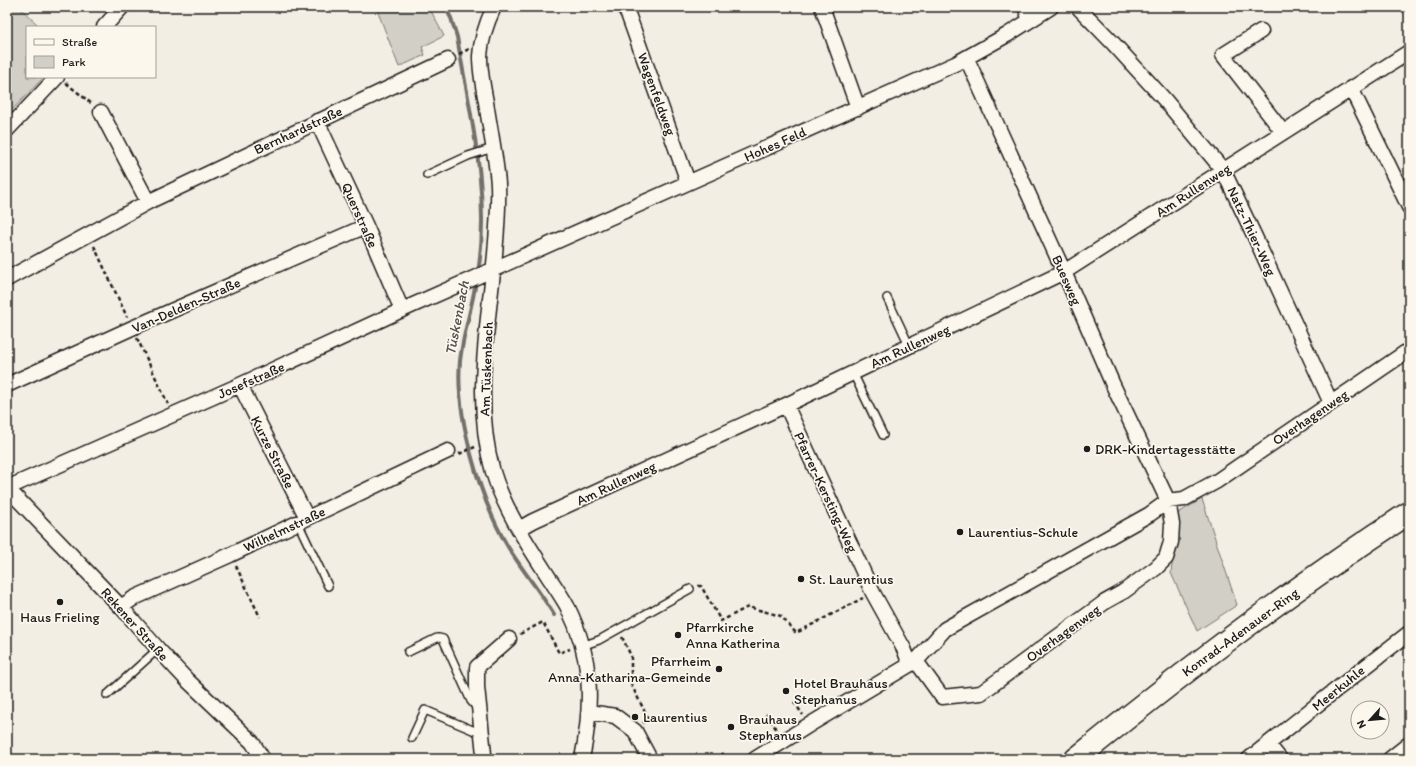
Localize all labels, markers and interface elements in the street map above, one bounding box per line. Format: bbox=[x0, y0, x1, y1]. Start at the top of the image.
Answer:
legend bbox=[26, 26, 156, 78]
text: Straße bbox=[62, 35, 97, 49]
street label: Wagenfeldweg bbox=[634, 50, 680, 139]
text: Park bbox=[62, 55, 86, 69]
street label: Bernhardstraße bbox=[251, 102, 345, 158]
street label: Hohes Feld bbox=[742, 123, 809, 166]
street label: Am Rullenweg bbox=[1153, 159, 1235, 221]
street label: Querstraße bbox=[338, 180, 382, 251]
street label: Natz-Thier-Weg bbox=[1223, 184, 1280, 279]
street label: Buesweg bbox=[1048, 252, 1085, 309]
street label: Van-Delden-Straße bbox=[129, 274, 243, 337]
water label: Tüskenbach bbox=[441, 279, 473, 357]
street label: Am Rullenweg bbox=[868, 320, 954, 372]
street label: Am Tüskenbach bbox=[476, 321, 497, 417]
street label: Josefstraße bbox=[215, 358, 288, 403]
street label: Overhagenweg bbox=[1269, 385, 1352, 449]
street label: Kurze Straße bbox=[247, 413, 298, 492]
street label: Pfarrer-Kersting-Weg bbox=[790, 429, 861, 556]
place label: DRK-Kindertagesstätte bbox=[1095, 441, 1236, 458]
marker: DRK-Kindertagesstätte bbox=[1082, 444, 1092, 454]
street label: Am Rullenweg bbox=[574, 457, 660, 509]
street label: Wilhelmstraße bbox=[240, 503, 328, 556]
place label: Laurentius-Schule bbox=[968, 524, 1079, 541]
marker: Laurentius-Schule bbox=[955, 527, 965, 537]
place label: St. Laurentius bbox=[809, 571, 893, 588]
marker: St. Laurentius bbox=[796, 574, 806, 584]
street label: Rekener Straße bbox=[97, 584, 172, 665]
street label: Konrad-Adenauer-Ring bbox=[1179, 584, 1303, 680]
marker: Haus Frieling bbox=[55, 597, 65, 607]
street label: Overhagenweg bbox=[1023, 600, 1104, 666]
place label: Haus Frieling bbox=[20, 609, 101, 626]
place label: Pfarrkirche Anna Katherina bbox=[686, 619, 780, 652]
marker: Pfarrkirche Anna Katherina bbox=[673, 630, 683, 640]
place label: Pfarrheim Anna-Katharina-Gemeinde bbox=[548, 653, 712, 686]
street label: Meerkuhle bbox=[1309, 662, 1368, 715]
marker: Pfarrheim Anna-Katharina-Gemeinde bbox=[714, 664, 724, 674]
place label: Hotel Brauhaus Stephanus bbox=[794, 675, 888, 708]
marker: Hotel Brauhaus Stephanus bbox=[781, 686, 791, 696]
north arrow bbox=[1350, 700, 1390, 740]
place label: Laurentius bbox=[643, 709, 708, 726]
place label: Brauhaus Stephanus bbox=[739, 711, 802, 744]
marker: Laurentius bbox=[630, 712, 640, 722]
text: N bbox=[1354, 718, 1369, 731]
marker: Brauhaus Stephanus bbox=[726, 722, 736, 732]

